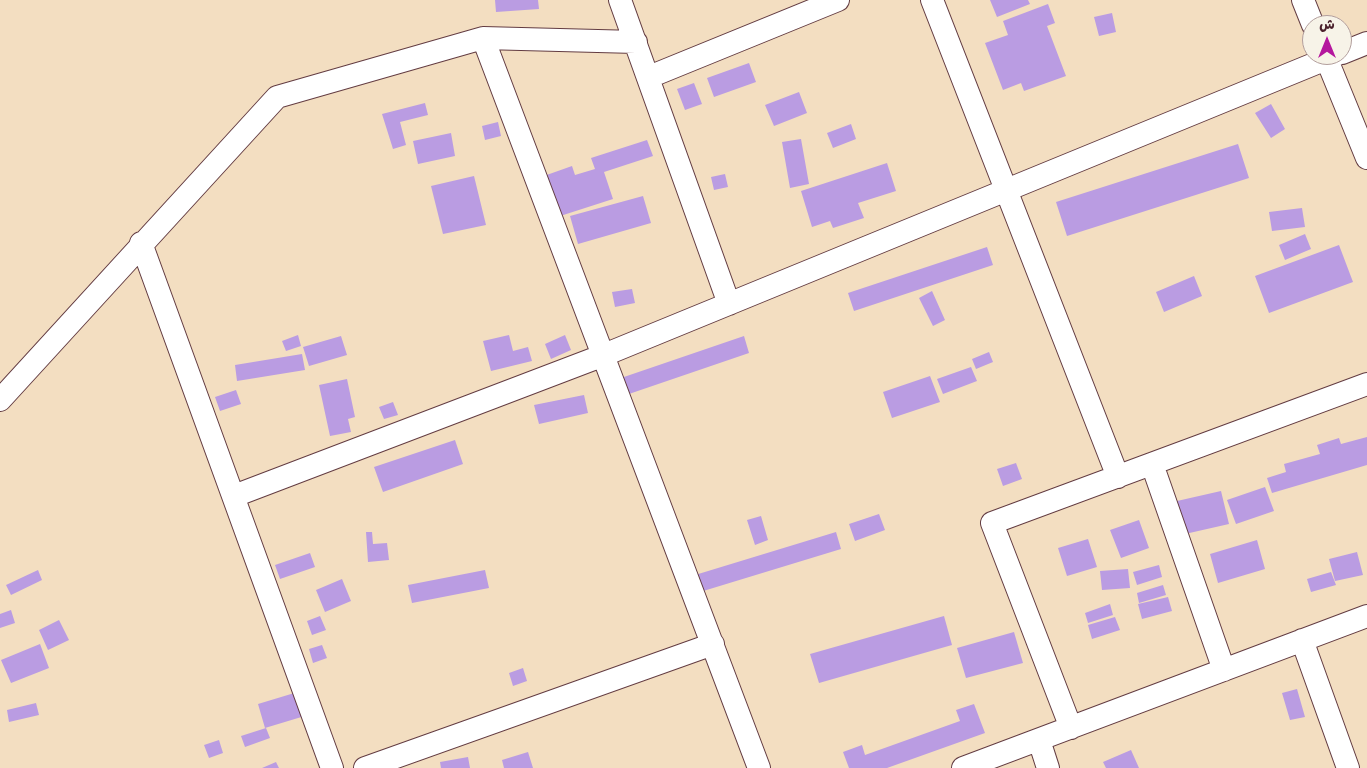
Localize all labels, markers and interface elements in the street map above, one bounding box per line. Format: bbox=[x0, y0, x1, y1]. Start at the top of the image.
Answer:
north arrow bbox=[1302, 15, 1352, 65]
text: ش bbox=[1319, 16, 1335, 36]

